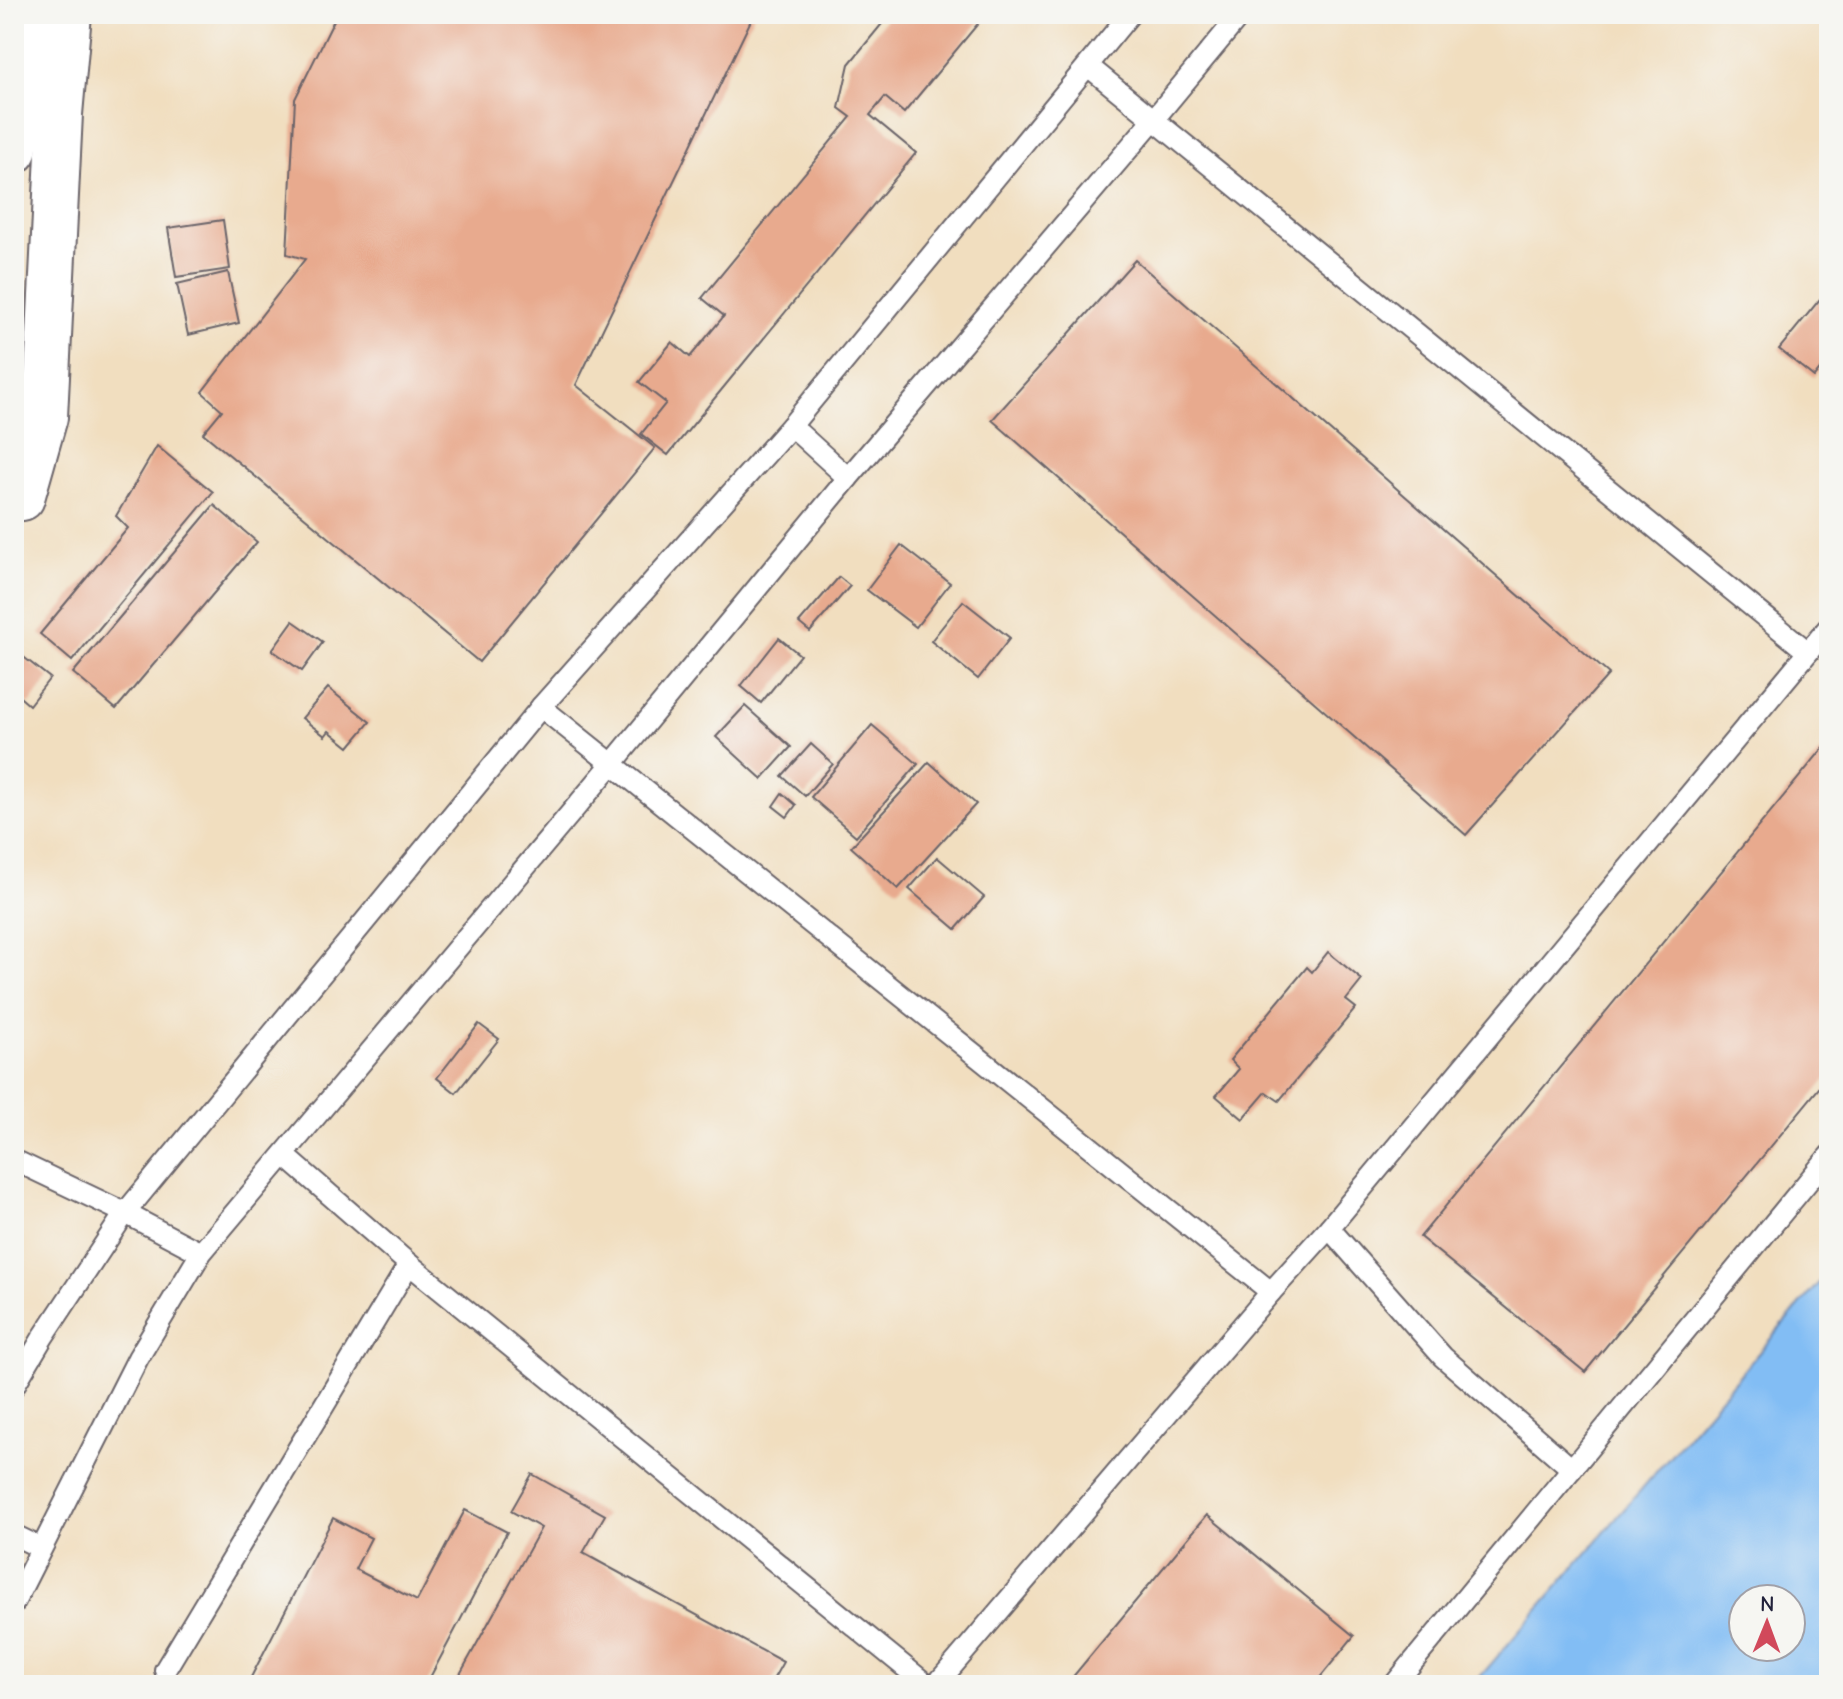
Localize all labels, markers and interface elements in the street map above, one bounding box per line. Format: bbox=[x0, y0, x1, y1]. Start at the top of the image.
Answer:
north arrow bbox=[1727, 1583, 1807, 1663]
text: N bbox=[1760, 1591, 1775, 1617]

